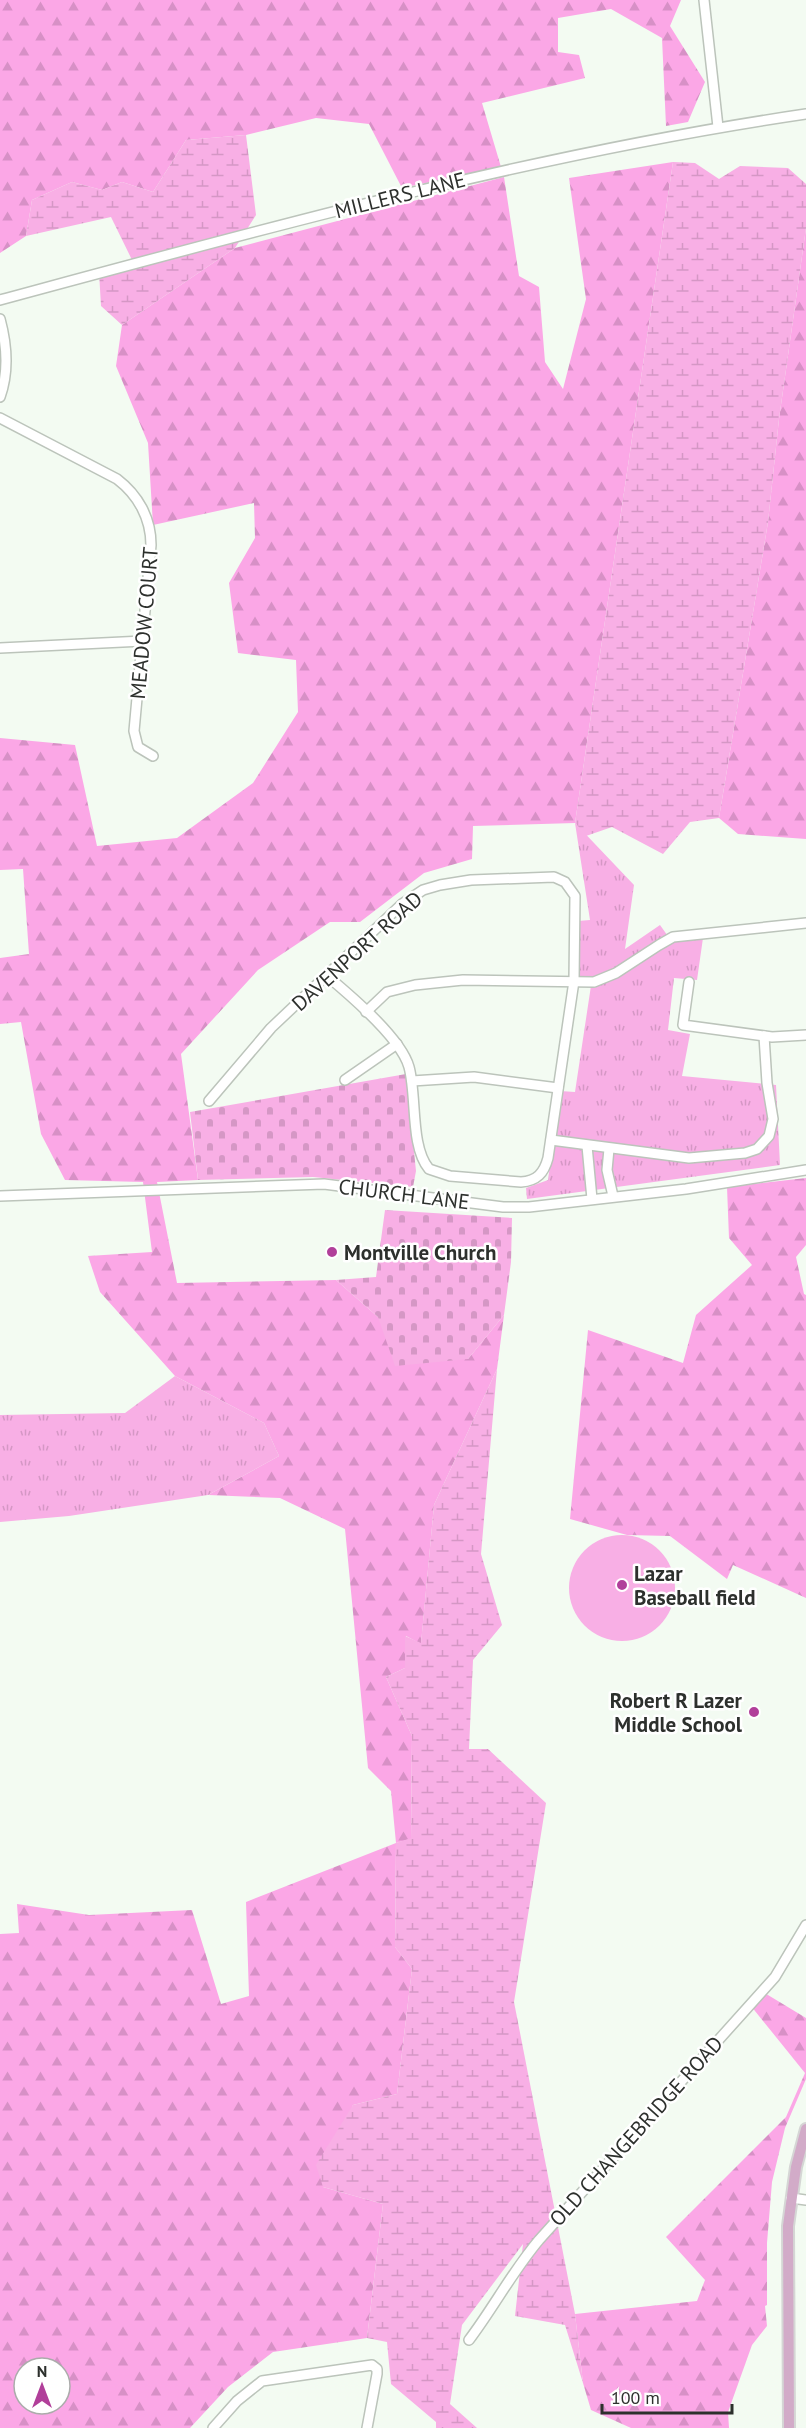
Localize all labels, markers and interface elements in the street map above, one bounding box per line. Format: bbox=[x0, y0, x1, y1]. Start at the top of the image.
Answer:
street label: MILLERS LANE bbox=[332, 166, 468, 224]
street label: MEADOW COURT bbox=[124, 545, 164, 700]
street label: DAVENPORT ROAD bbox=[286, 885, 428, 1017]
street label: CHURCH LANE bbox=[337, 1173, 471, 1215]
place label: Montville Church bbox=[344, 1239, 496, 1266]
marker: Montville Church bbox=[325, 1245, 339, 1259]
place label: Lazar Baseball field bbox=[634, 1560, 755, 1611]
marker: Lazar Baseball field bbox=[615, 1578, 629, 1592]
place label: Robert R Lazer Middle School bbox=[610, 1687, 743, 1738]
marker: Robert R Lazer Middle School bbox=[747, 1705, 761, 1719]
street label: OLD CHANGEBRIDGE ROAD bbox=[543, 2030, 729, 2232]
north arrow bbox=[12, 2356, 72, 2416]
text: N bbox=[37, 2361, 47, 2381]
scale bar bbox=[602, 2377, 732, 2415]
text: 100 m bbox=[611, 2386, 660, 2409]

